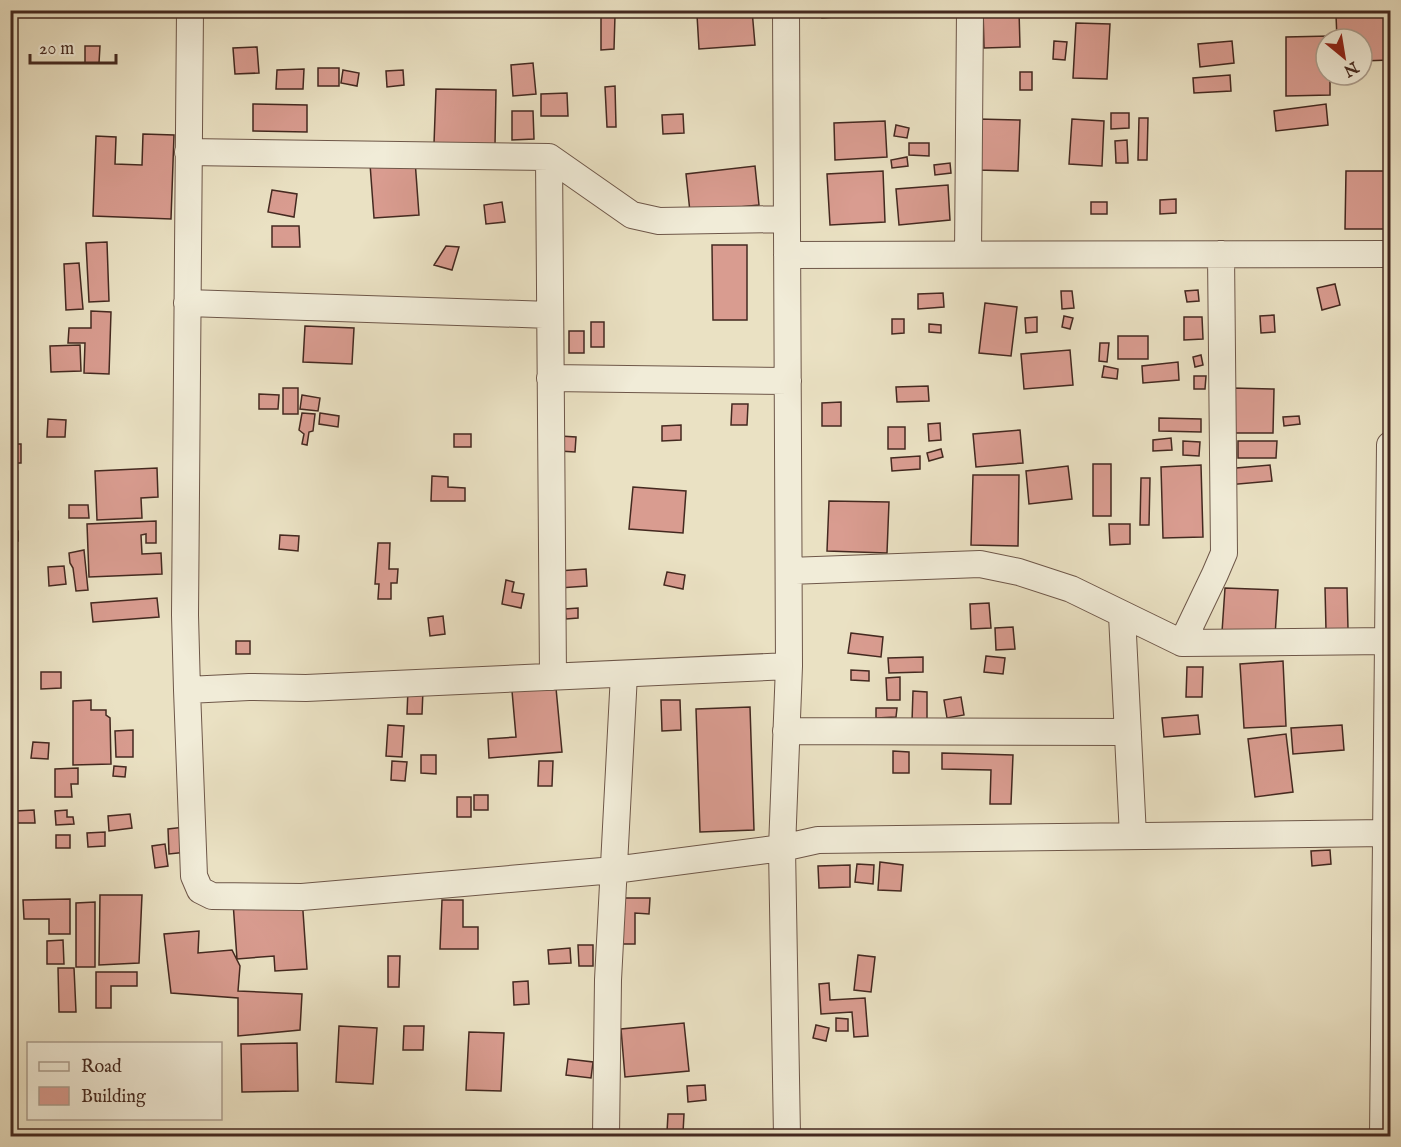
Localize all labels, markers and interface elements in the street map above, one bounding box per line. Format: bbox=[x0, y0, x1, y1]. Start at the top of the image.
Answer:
scale bar bbox=[30, 27, 116, 65]
north arrow bbox=[1314, 27, 1374, 87]
text: 20 m bbox=[39, 38, 74, 61]
text: N bbox=[1339, 56, 1362, 80]
legend bbox=[27, 1042, 222, 1120]
text: Road bbox=[81, 1056, 122, 1079]
text: Building bbox=[81, 1086, 146, 1109]

